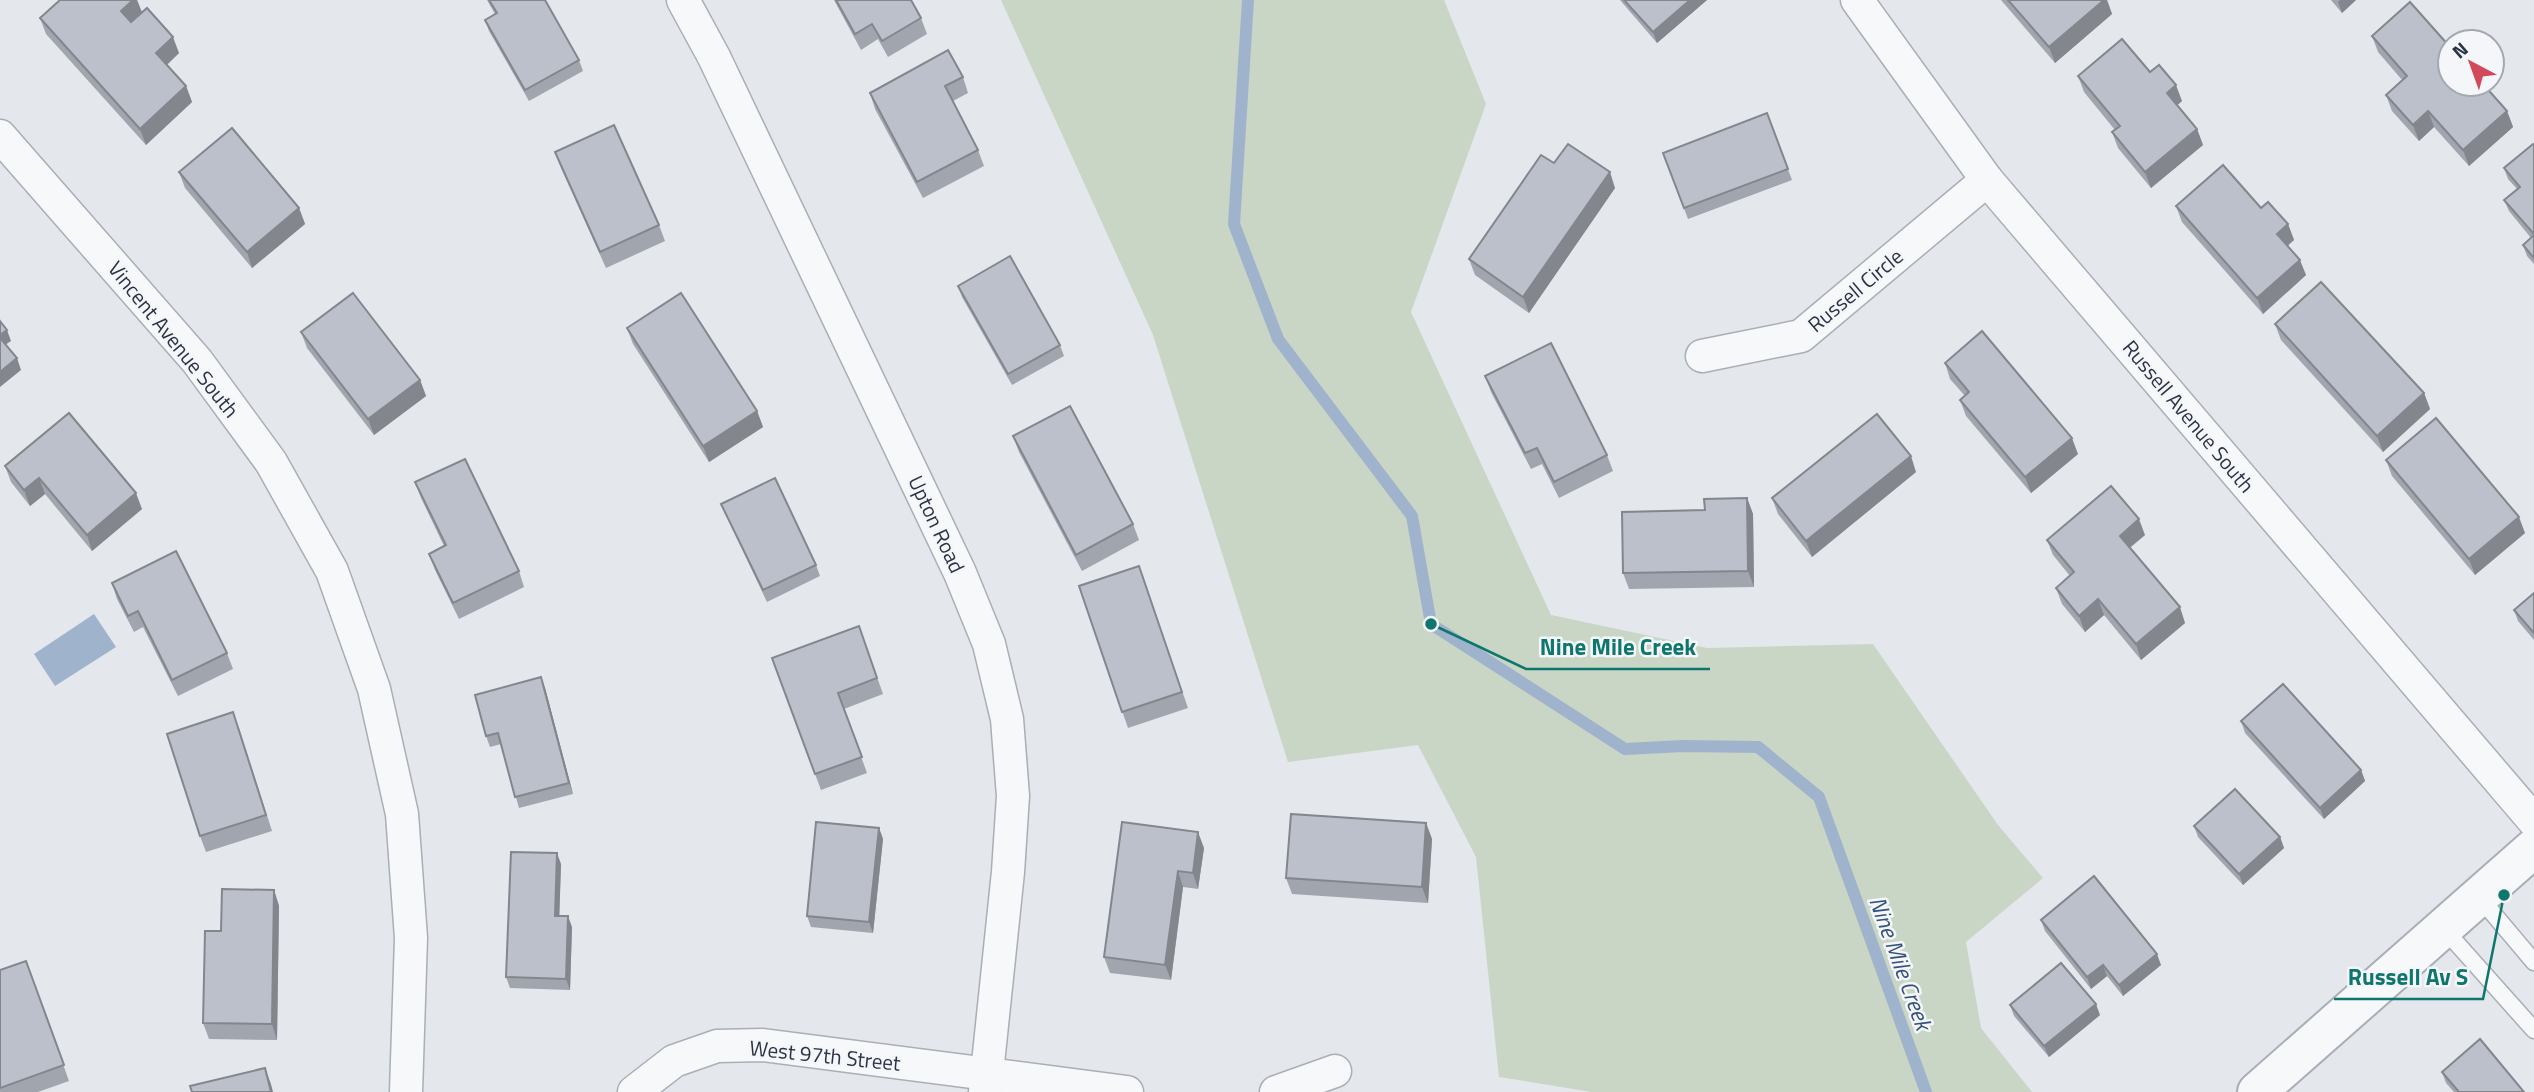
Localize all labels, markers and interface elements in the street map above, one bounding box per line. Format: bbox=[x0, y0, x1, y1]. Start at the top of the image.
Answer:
north arrow bbox=[2436, 28, 2506, 98]
text: N bbox=[2445, 35, 2474, 65]
street label: Russell Circle bbox=[1800, 240, 1910, 340]
street label: Vincent Avenue South bbox=[101, 254, 247, 424]
street label: Russell Avenue South bbox=[2115, 333, 2263, 499]
street label: Upton Road bbox=[900, 470, 974, 578]
callout: Nine Mile Creek bbox=[1526, 625, 1710, 669]
text: Nine Mile Creek bbox=[1540, 629, 1696, 664]
water label: Nine Mile Creek bbox=[1861, 891, 1942, 1037]
callout: Russell Av S bbox=[2334, 955, 2483, 999]
text: Russell Av S bbox=[2348, 959, 2468, 994]
street label: West 97th Street bbox=[748, 1031, 903, 1079]

